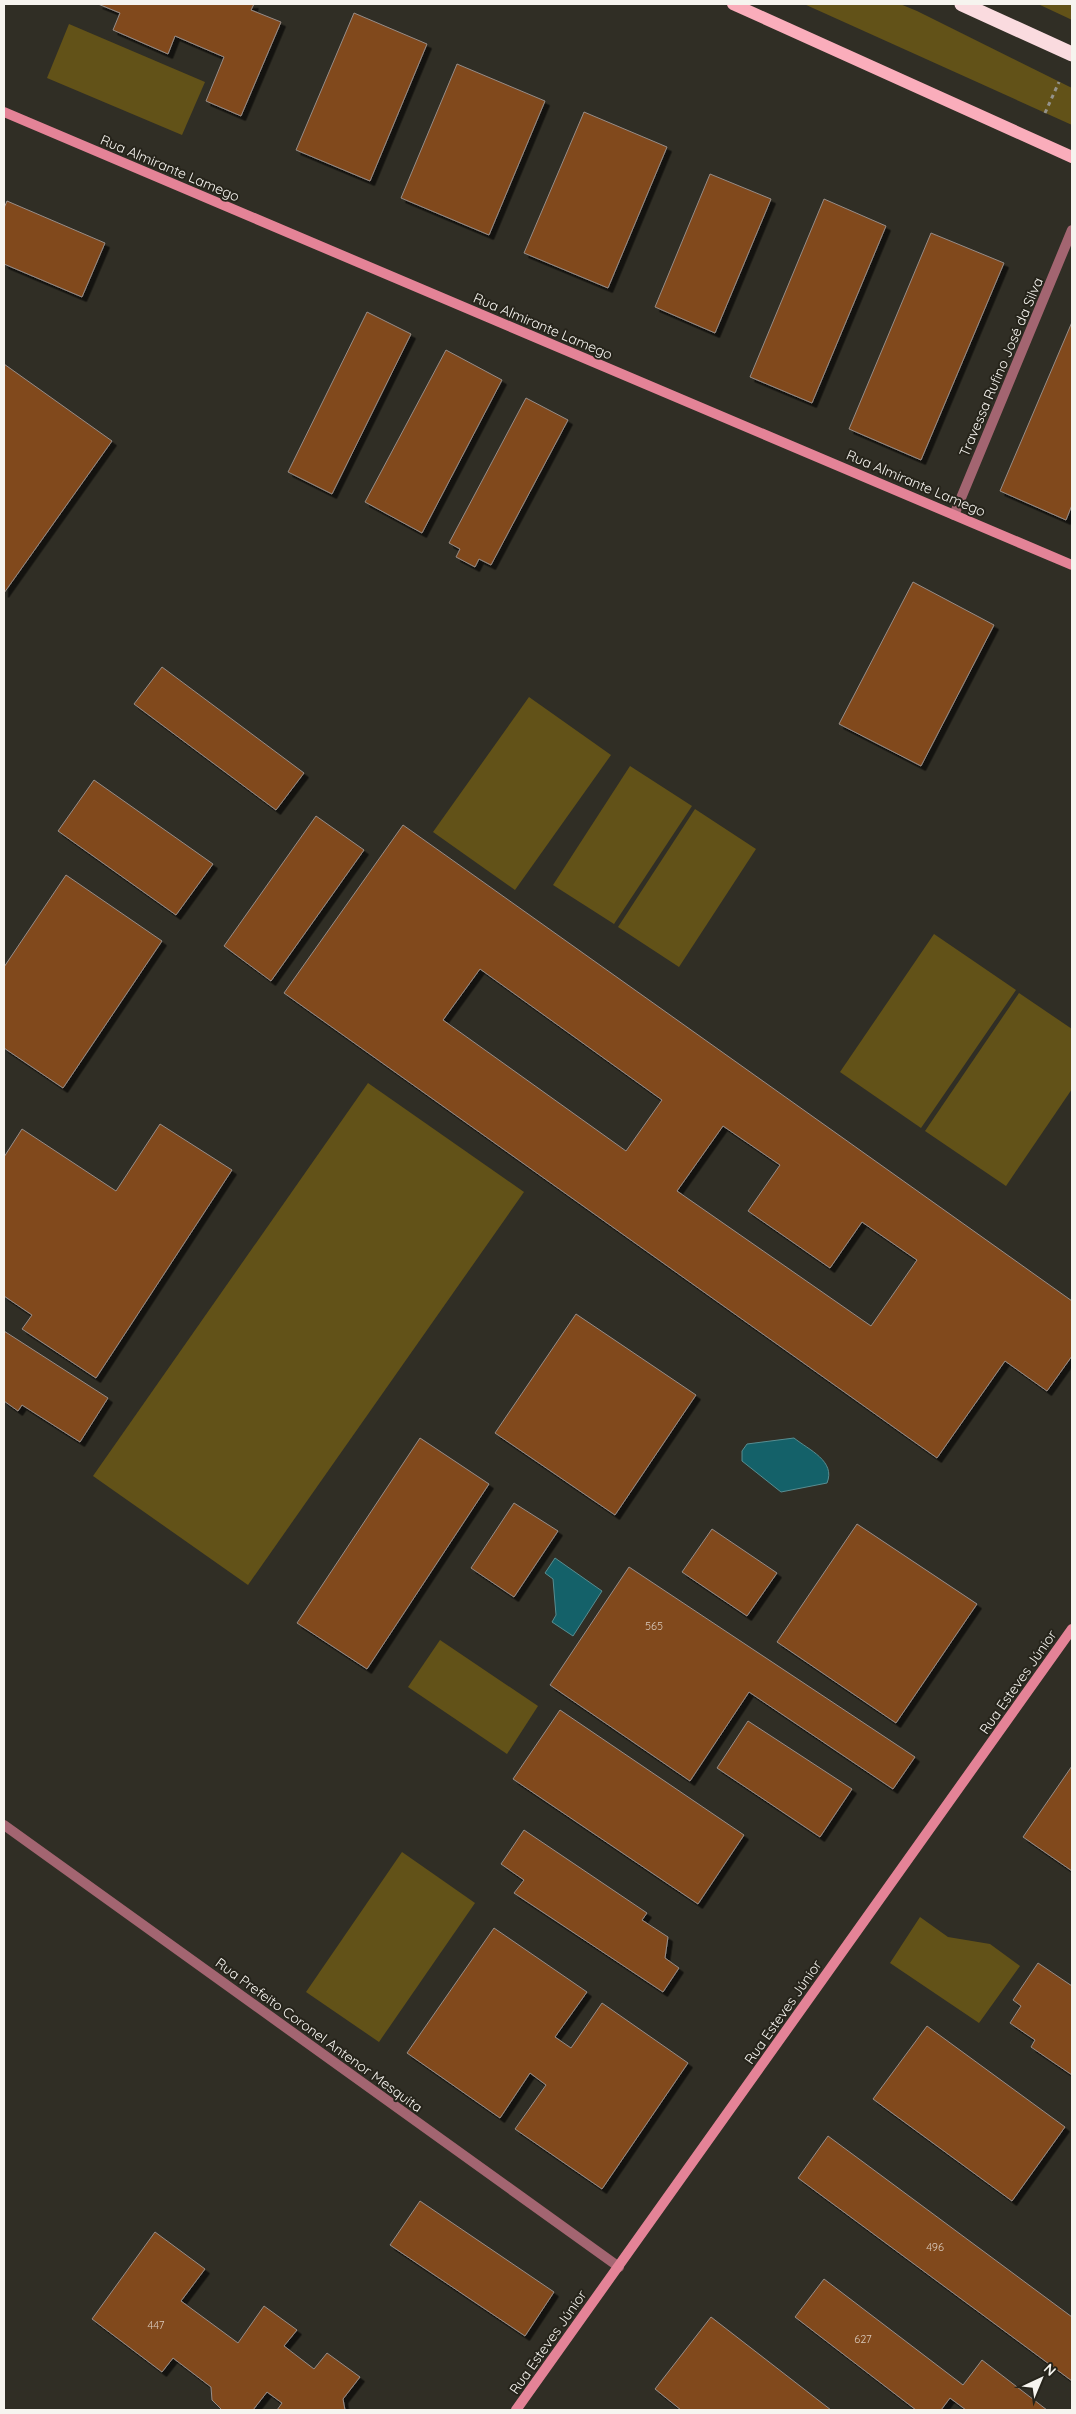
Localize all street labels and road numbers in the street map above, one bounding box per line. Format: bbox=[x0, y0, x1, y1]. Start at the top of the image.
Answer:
street label: Rua Almirante Lamego bbox=[98, 131, 242, 205]
street label: Travessa Rufino José da Silva bbox=[955, 275, 1047, 459]
street label: Rua Almirante Lamego bbox=[471, 289, 615, 363]
street label: Rua Almirante Lamego bbox=[844, 446, 988, 520]
street label: Rua Esteves Júnior bbox=[975, 1626, 1061, 1738]
street label: Rua Prefeito Coronel Antenor Mesquita bbox=[212, 1954, 426, 2116]
street label: Rua Esteves Júnior bbox=[740, 1956, 826, 2068]
street label: Rua Esteves Júnior bbox=[505, 2286, 591, 2398]

